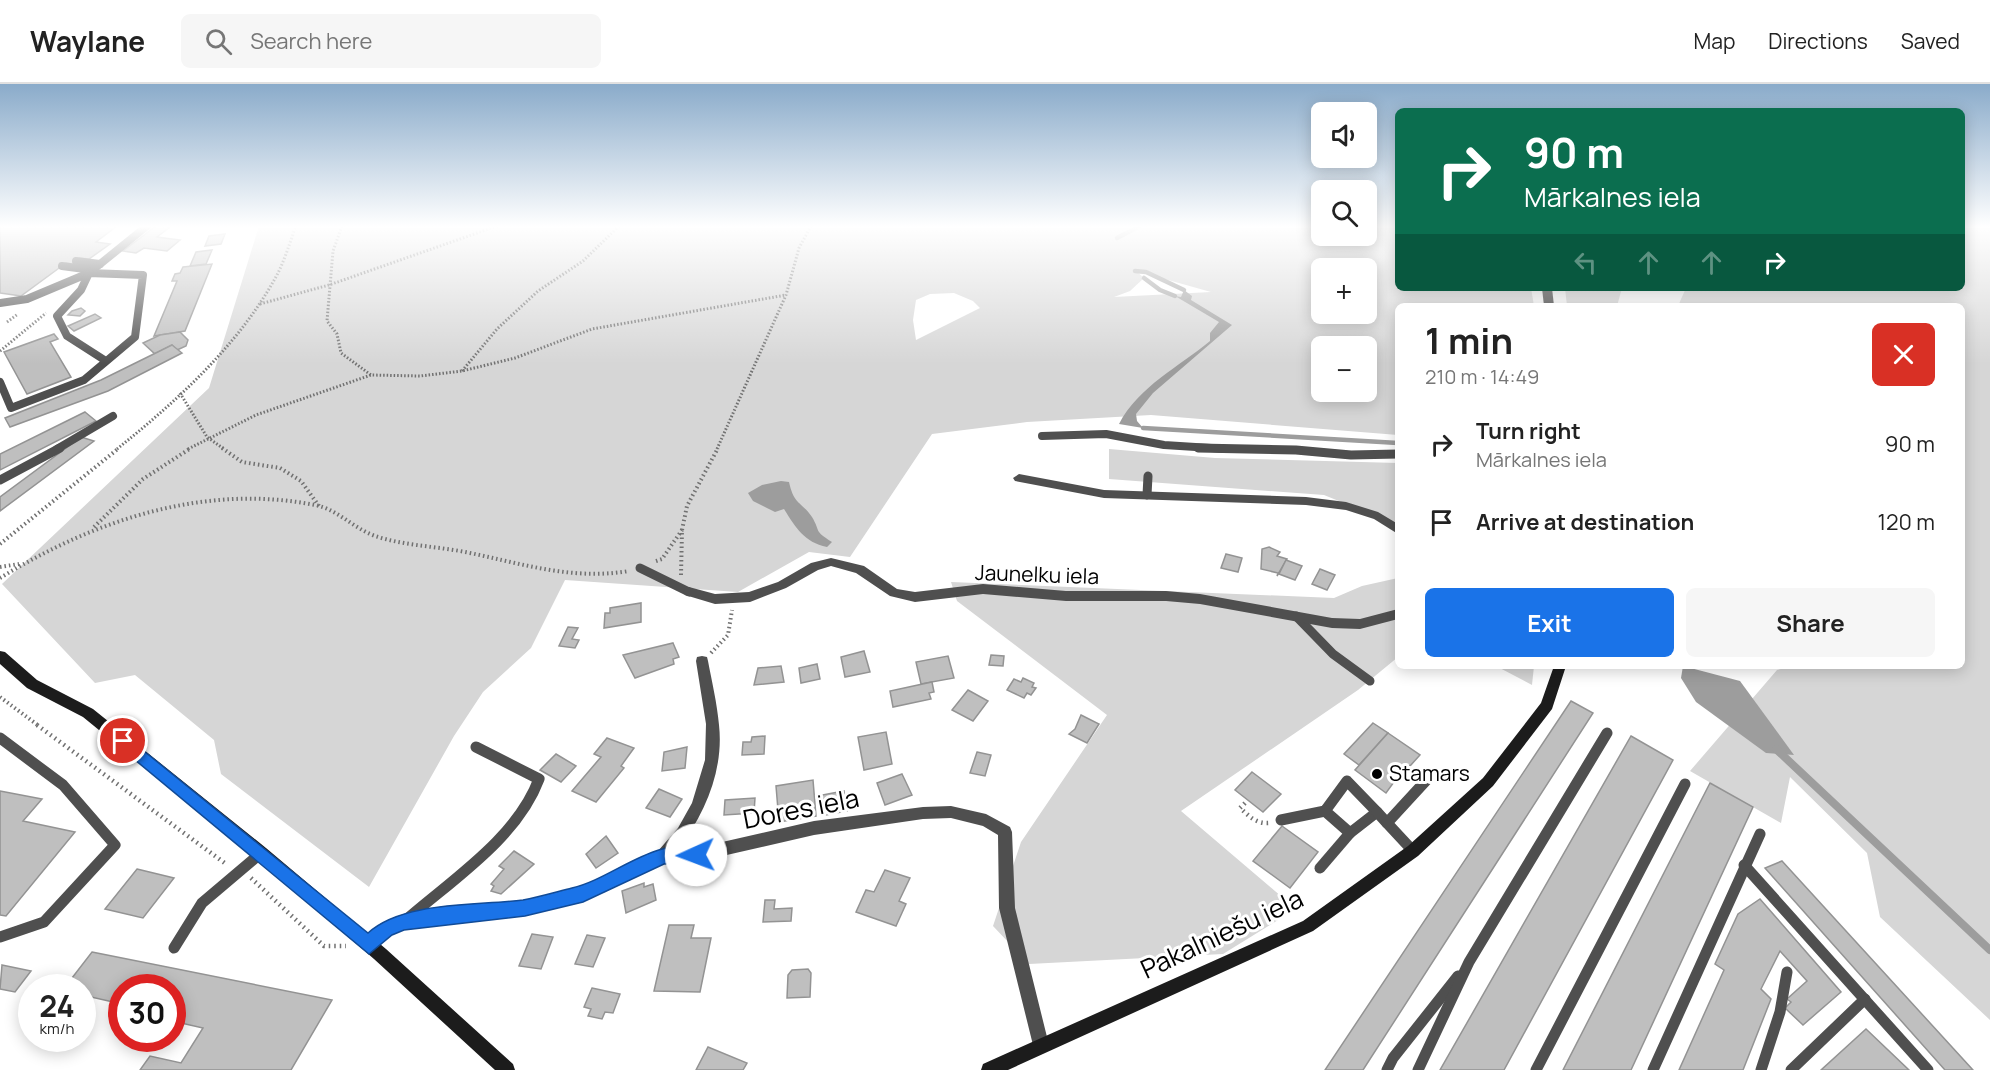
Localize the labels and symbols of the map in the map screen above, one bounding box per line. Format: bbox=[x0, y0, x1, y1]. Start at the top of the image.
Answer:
street label: Jaunelku iela bbox=[974, 558, 1100, 590]
pin bbox=[97, 715, 148, 766]
place label: Stamars bbox=[1389, 759, 1470, 787]
marker: Stamars bbox=[1370, 767, 1384, 781]
street label: Dores iela bbox=[740, 779, 862, 837]
position arrow bbox=[664, 823, 728, 887]
street label: Pakalniešu iela bbox=[1134, 880, 1309, 987]
speed limit sign: 30 bbox=[108, 974, 186, 1052]

